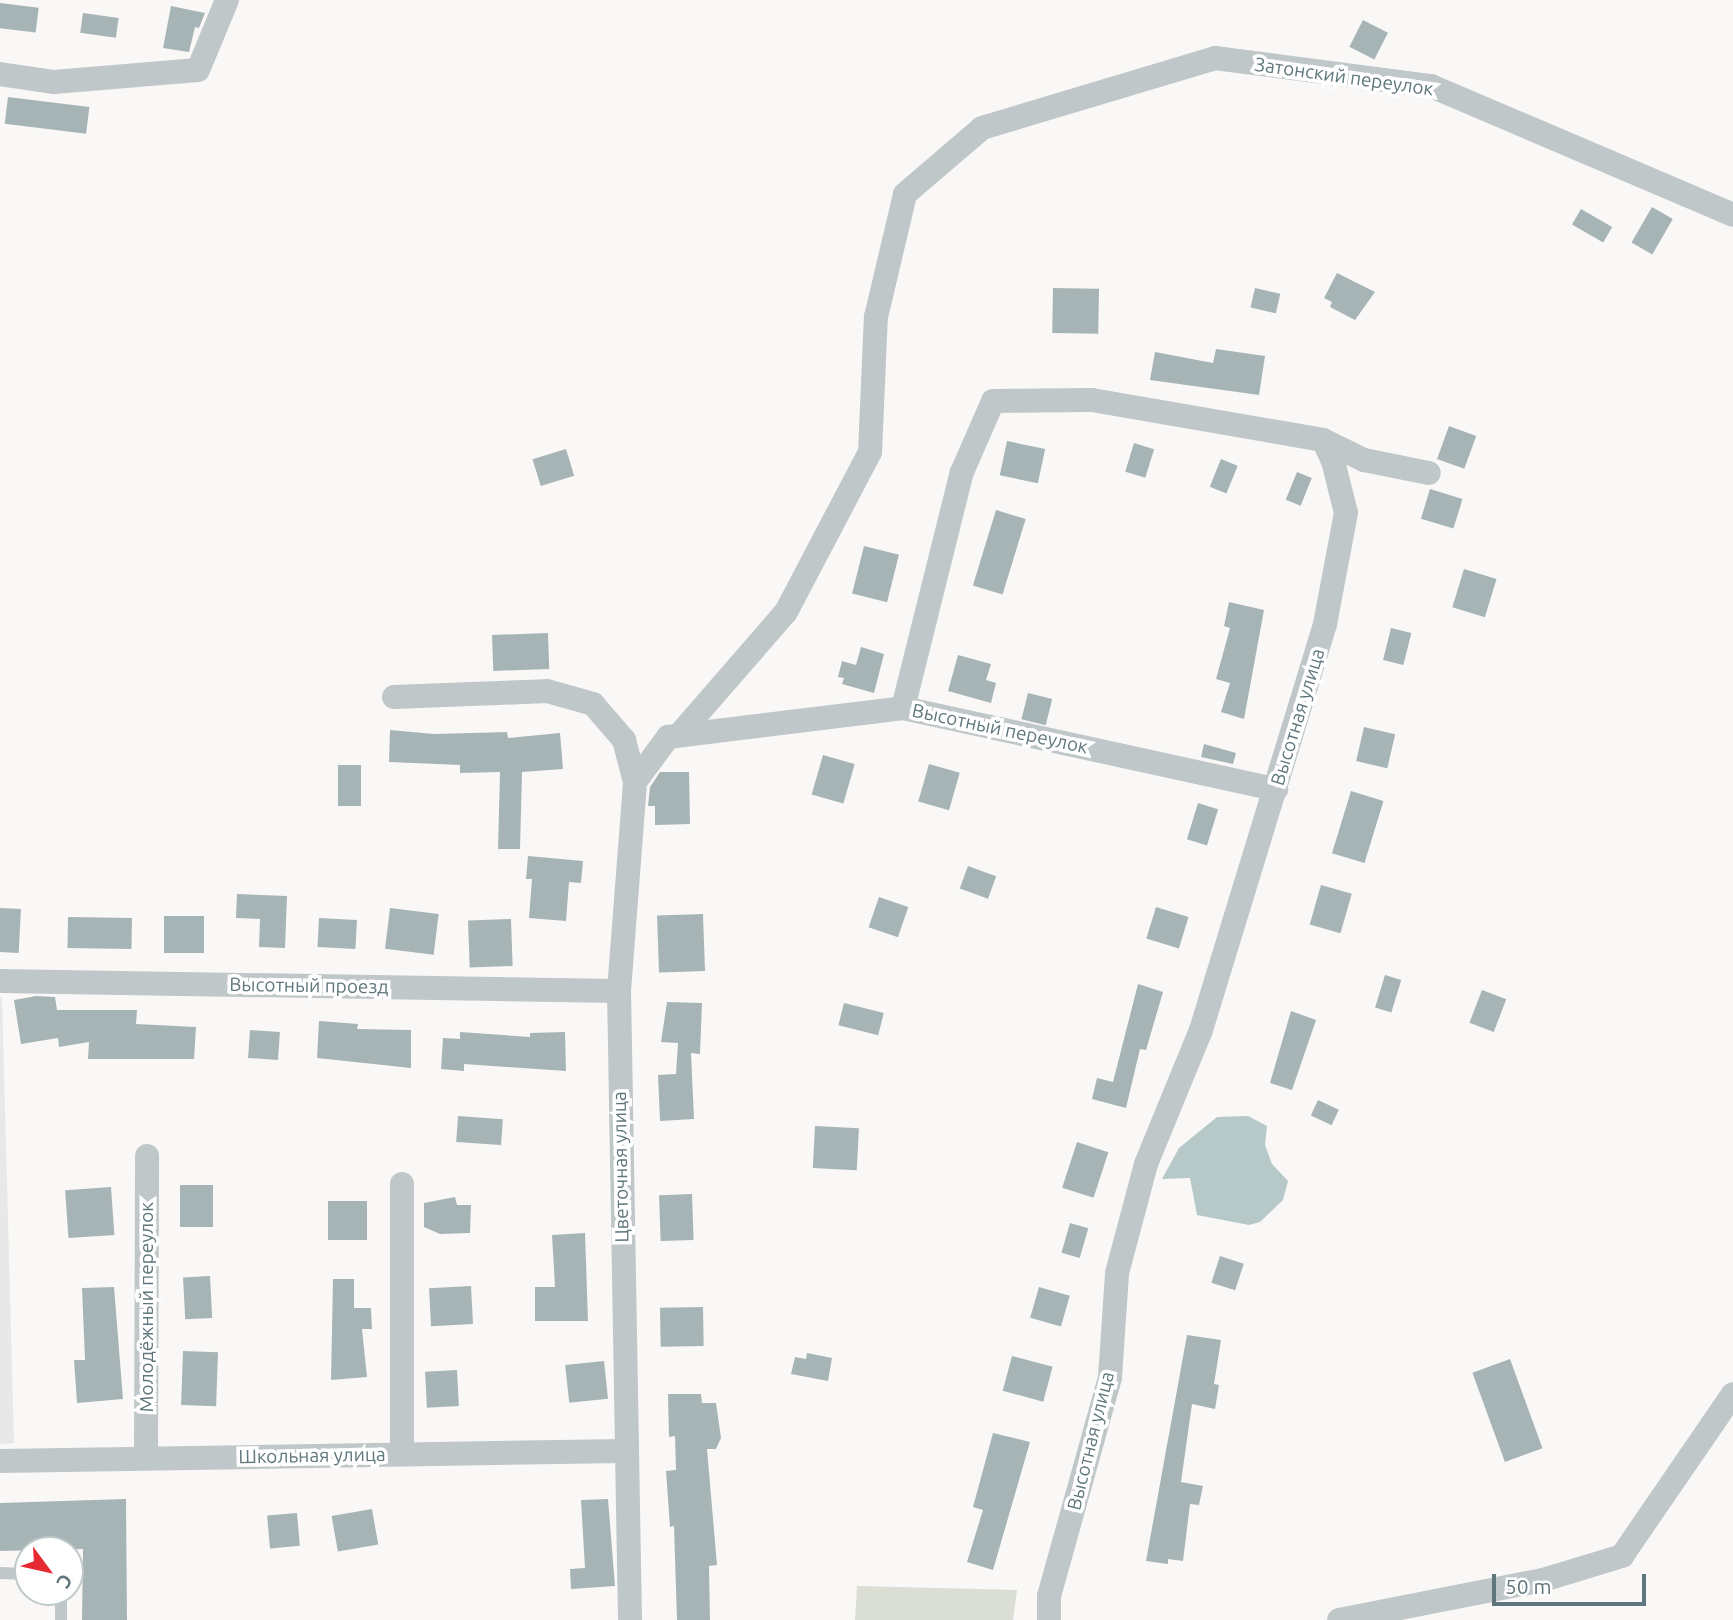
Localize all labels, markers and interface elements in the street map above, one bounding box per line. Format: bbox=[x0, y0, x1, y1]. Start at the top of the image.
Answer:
street label: Затонский переулок bbox=[1253, 53, 1435, 101]
street label: Высотная улица bbox=[1266, 646, 1330, 788]
street label: Высотный переулок bbox=[910, 699, 1090, 759]
street label: Высотный проезд bbox=[229, 973, 389, 999]
street label: Цветочная улица bbox=[608, 1091, 634, 1243]
street label: Молодёжный переулок bbox=[136, 1202, 158, 1412]
street label: Высотная улица bbox=[1063, 1369, 1119, 1513]
street label: Школьная улица bbox=[238, 1443, 386, 1469]
north arrow bbox=[14, 1536, 84, 1606]
scale bar bbox=[1495, 1560, 1649, 1604]
text: С bbox=[52, 1570, 77, 1592]
text: 50 m bbox=[1505, 1574, 1552, 1598]

